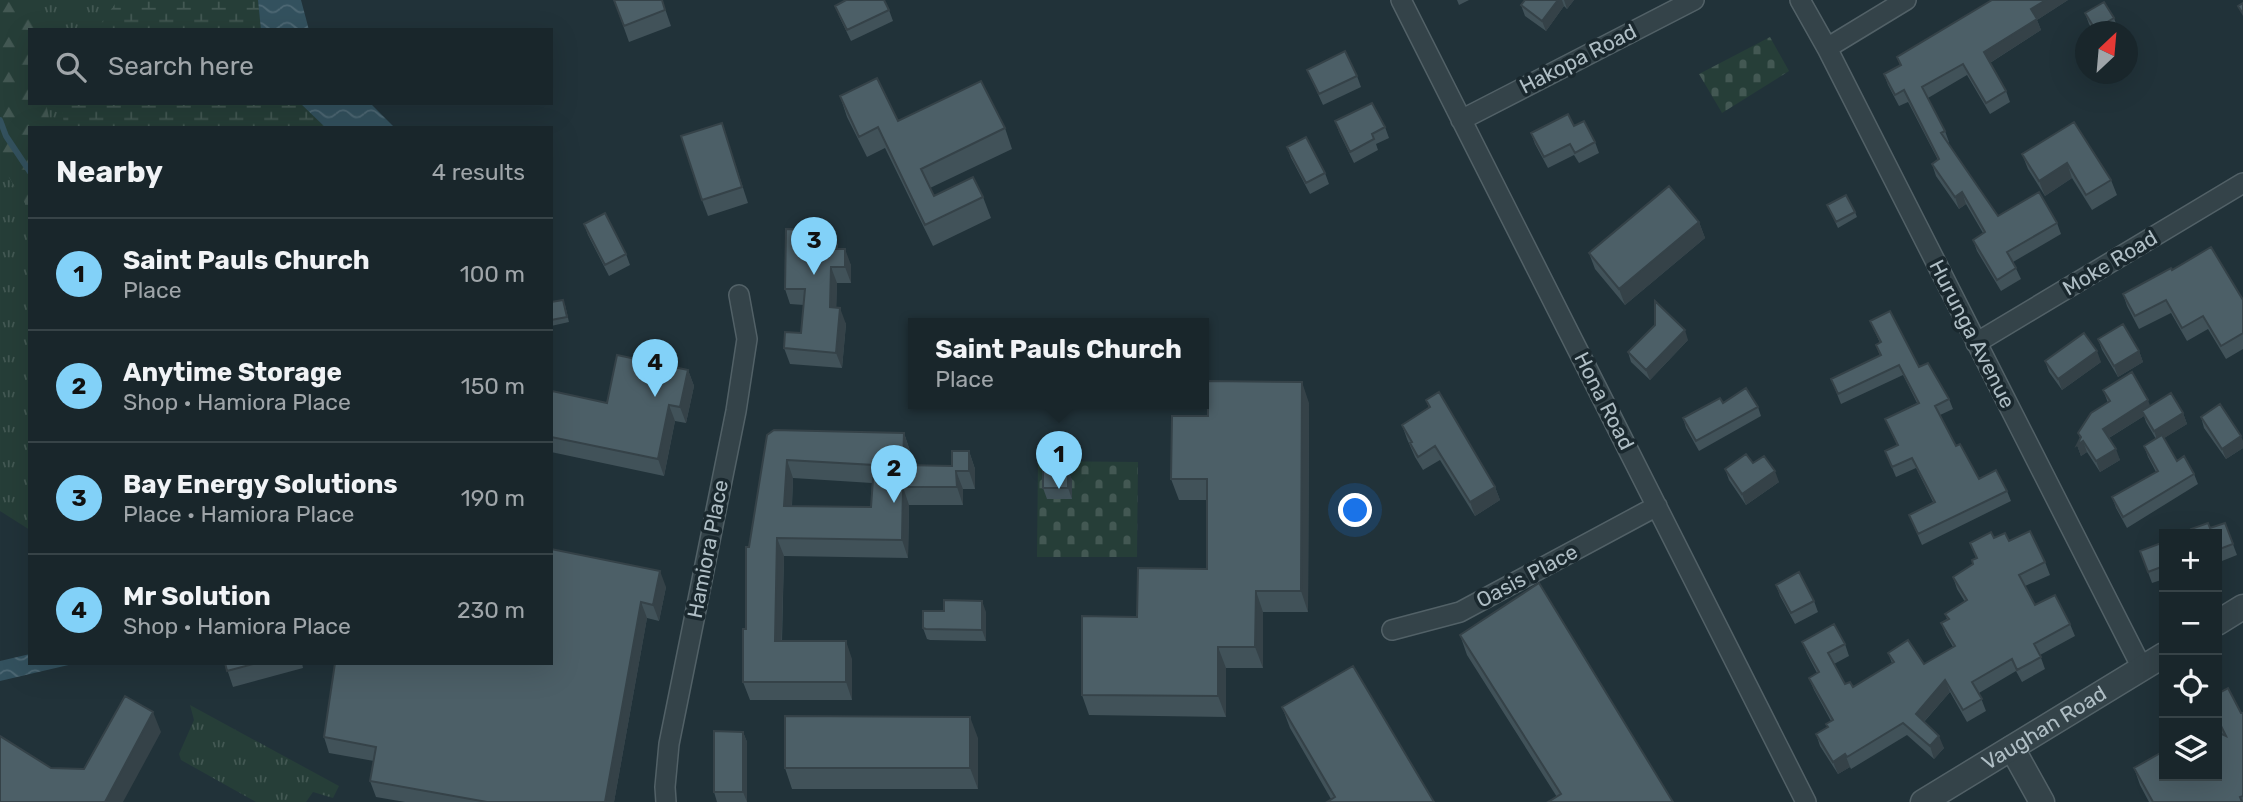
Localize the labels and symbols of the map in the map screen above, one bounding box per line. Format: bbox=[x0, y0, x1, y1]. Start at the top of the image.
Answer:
street label: Hakopa Road bbox=[1515, 18, 1640, 99]
north arrow bbox=[2075, 21, 2138, 84]
pin: 3 bbox=[791, 217, 837, 275]
street label: Moke Road bbox=[2058, 225, 2161, 301]
street label: Hurunga Avenue bbox=[1924, 255, 2021, 412]
pin: 4 bbox=[632, 339, 678, 397]
street label: Hona Road bbox=[1569, 348, 1640, 454]
pin: 1 bbox=[1036, 431, 1082, 489]
pin: 2 bbox=[871, 445, 917, 503]
street label: Hamiora Place bbox=[682, 478, 733, 620]
your location bbox=[1338, 493, 1372, 527]
street label: Oasis Place bbox=[1472, 538, 1582, 613]
street label: Vaughan Road bbox=[1977, 680, 2111, 775]

